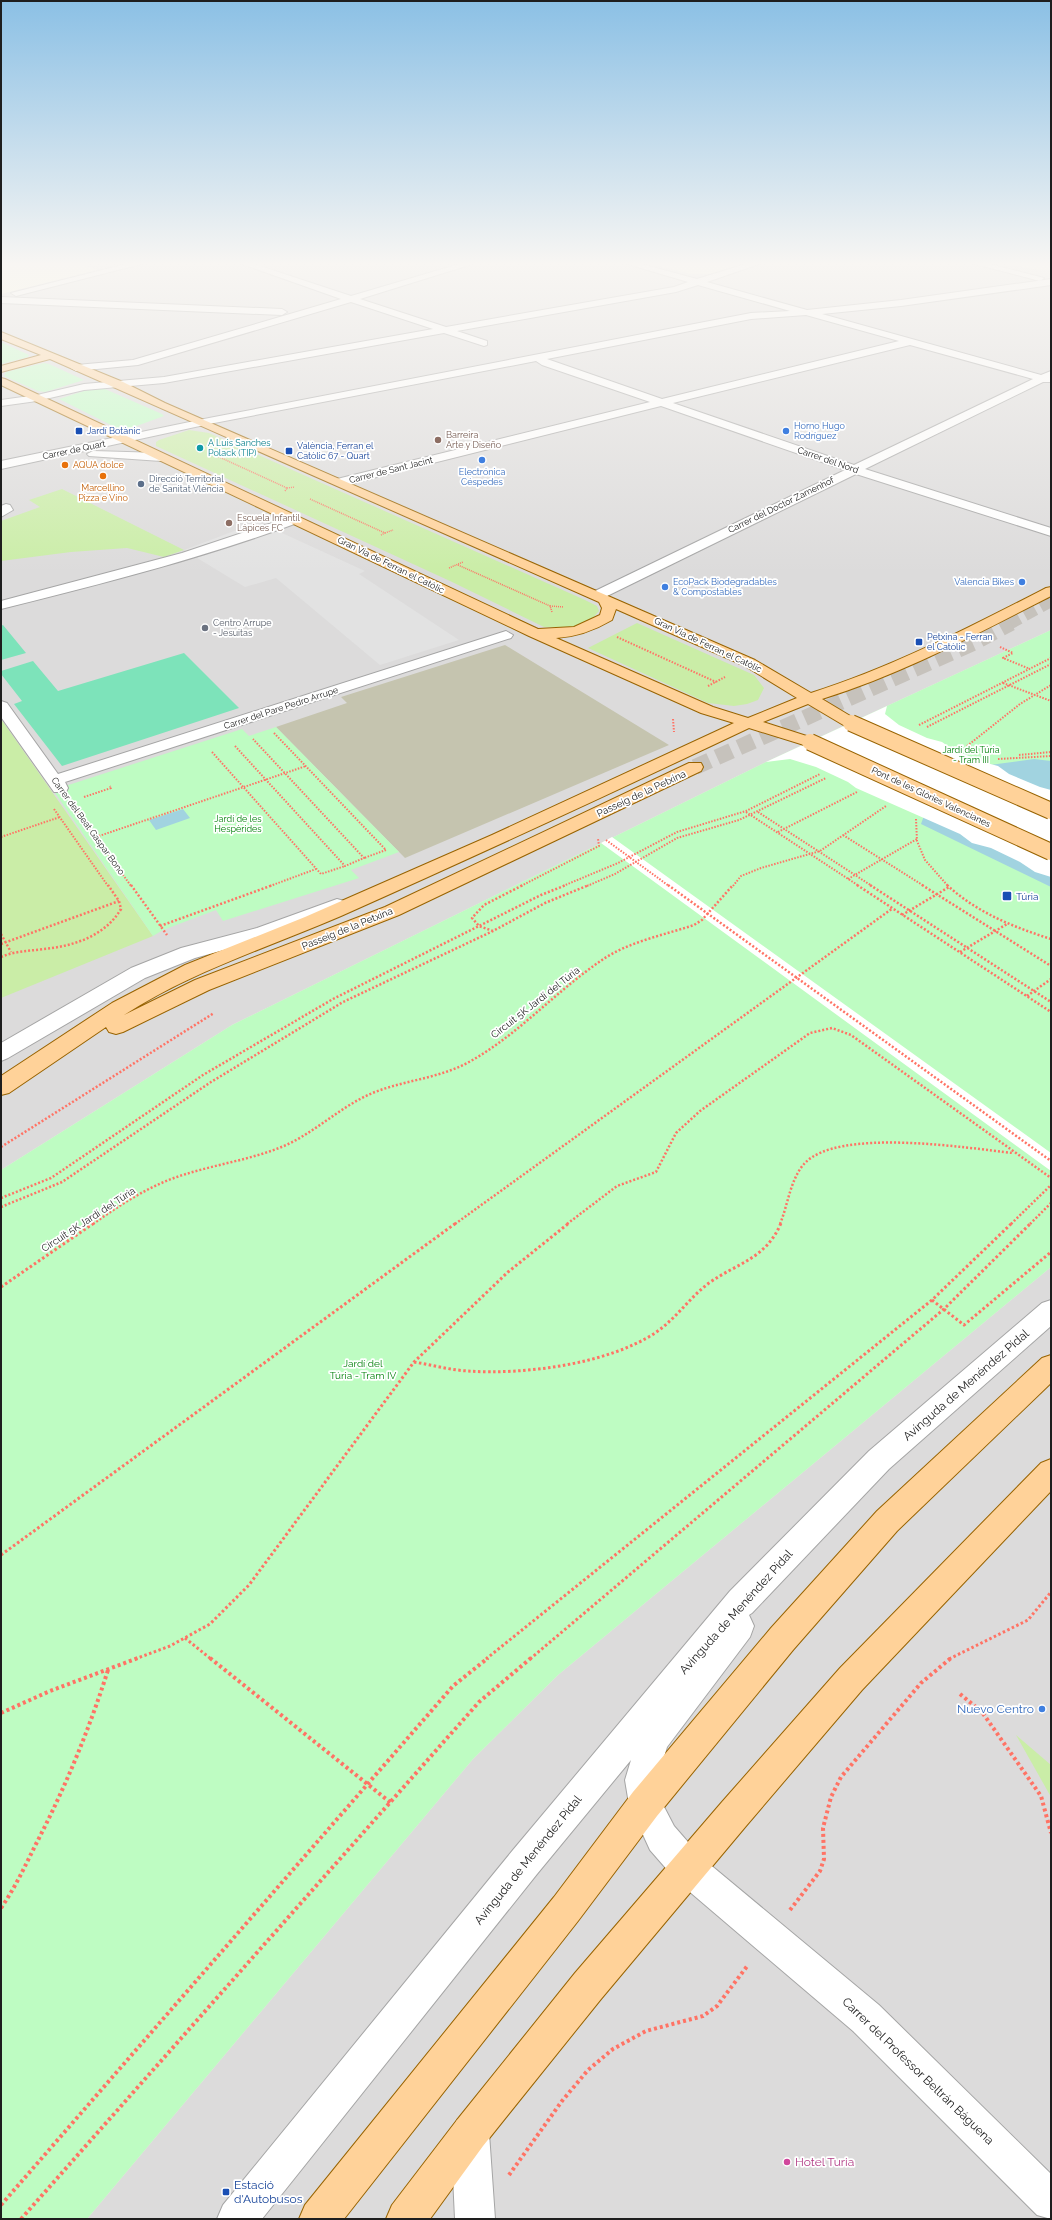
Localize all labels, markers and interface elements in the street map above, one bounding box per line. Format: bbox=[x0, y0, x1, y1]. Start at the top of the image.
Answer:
place label: Horno Hugo Rodríguez bbox=[794, 421, 845, 441]
marker: Jardí Botànic bbox=[74, 426, 84, 436]
place label: Jardí Botànic bbox=[87, 426, 140, 436]
marker: Horno Hugo Rodríguez bbox=[781, 426, 791, 436]
place label: Barreira Arte y Diseño bbox=[446, 430, 501, 450]
marker: Barreira Arte y Diseño bbox=[433, 435, 443, 445]
street label: Carrer de Quart bbox=[42, 438, 106, 462]
place label: A Luis Sanches Polack (TIP) bbox=[208, 438, 271, 458]
place label: València, Ferran el Catòlic 67 - Quart bbox=[297, 441, 374, 461]
marker: A Luis Sanches Polack (TIP) bbox=[195, 443, 205, 453]
street label: Carrer del Nord bbox=[796, 445, 860, 475]
marker: València, Ferran el Catòlic 67 - Quart bbox=[284, 446, 294, 456]
street label: Carrer de Sant Jacint bbox=[348, 455, 434, 485]
marker: Electrónica Céspedes bbox=[477, 455, 487, 465]
marker: AQUA dolce bbox=[60, 460, 70, 470]
place label: AQUA dolce bbox=[73, 460, 125, 470]
place label: Electrónica Céspedes bbox=[459, 467, 505, 487]
marker: Marcellino Pizza e Vino bbox=[98, 471, 108, 481]
place label: Direcció Territorial de Sanitat Vlència bbox=[149, 474, 224, 494]
street label: Carrer del Doctor Zamenhof bbox=[727, 475, 836, 535]
marker: Direcció Territorial de Sanitat Vlència bbox=[136, 479, 146, 489]
place label: Marcellino Pizza e Vino bbox=[78, 483, 128, 503]
place label: Escuela Infantil Lápices FC bbox=[237, 513, 300, 533]
marker: Escuela Infantil Lápices FC bbox=[224, 518, 234, 528]
street label: Gran Via de Ferran el Catòlic bbox=[336, 535, 446, 595]
place label: EcoPack Biodegradables & Compostables bbox=[673, 577, 778, 597]
place label: Valencia Bikes bbox=[954, 577, 1015, 587]
marker: Valencia Bikes bbox=[1017, 577, 1027, 587]
marker: EcoPack Biodegradables & Compostables bbox=[660, 582, 670, 592]
street label: Gran Via de Ferran el Catòlic bbox=[653, 616, 763, 674]
place label: Centro Arrupe - Jesuitas bbox=[213, 618, 272, 638]
marker: Centro Arrupe - Jesuitas bbox=[200, 623, 210, 633]
place label: Petxina - Ferran el Catòlic bbox=[927, 632, 993, 652]
marker: Petxina - Ferran el Catòlic bbox=[914, 637, 924, 647]
street label: Carrer del Pare Pedro Arrupe bbox=[223, 685, 340, 731]
park label: Jardí del Túria - Tram III bbox=[942, 745, 1000, 765]
street label: Pont de les Glòries Valencianes bbox=[870, 765, 993, 829]
street label: Passeig de la Petxina bbox=[595, 768, 688, 819]
street label: Carrer del Beat Gaspar Bono bbox=[49, 775, 127, 877]
park label: Jardí de les Hespèrides bbox=[214, 814, 262, 834]
marker: Túria bbox=[1001, 890, 1013, 902]
place label: Túria bbox=[1016, 891, 1038, 902]
street label: Passeig de la Petxina bbox=[300, 905, 394, 952]
street label: Circuit 5K Jardí del Túria bbox=[489, 964, 582, 1040]
street label: Circuit 5K Jardí del Túria bbox=[39, 1185, 137, 1254]
street label: Avinguda de Menéndez Pidal bbox=[900, 1326, 1032, 1443]
park label: Jardí del Túria - Tram IV bbox=[330, 1358, 396, 1381]
street label: Avinguda de Menéndez Pidal bbox=[677, 1547, 796, 1677]
place label: Nuevo Centro bbox=[957, 1702, 1034, 1716]
marker: Nuevo Centro bbox=[1037, 1704, 1047, 1714]
street label: Avinguda de Menéndez Pidal bbox=[472, 1792, 585, 1927]
street label: Carrer del Professor Beltrán Báguena bbox=[839, 1995, 997, 2147]
place label: Hotel Turia bbox=[795, 2155, 854, 2169]
marker: Hotel Turia bbox=[782, 2157, 792, 2167]
place label: Estació d'Autobusos bbox=[234, 2178, 303, 2206]
marker: Estació d'Autobusos bbox=[221, 2187, 231, 2197]

